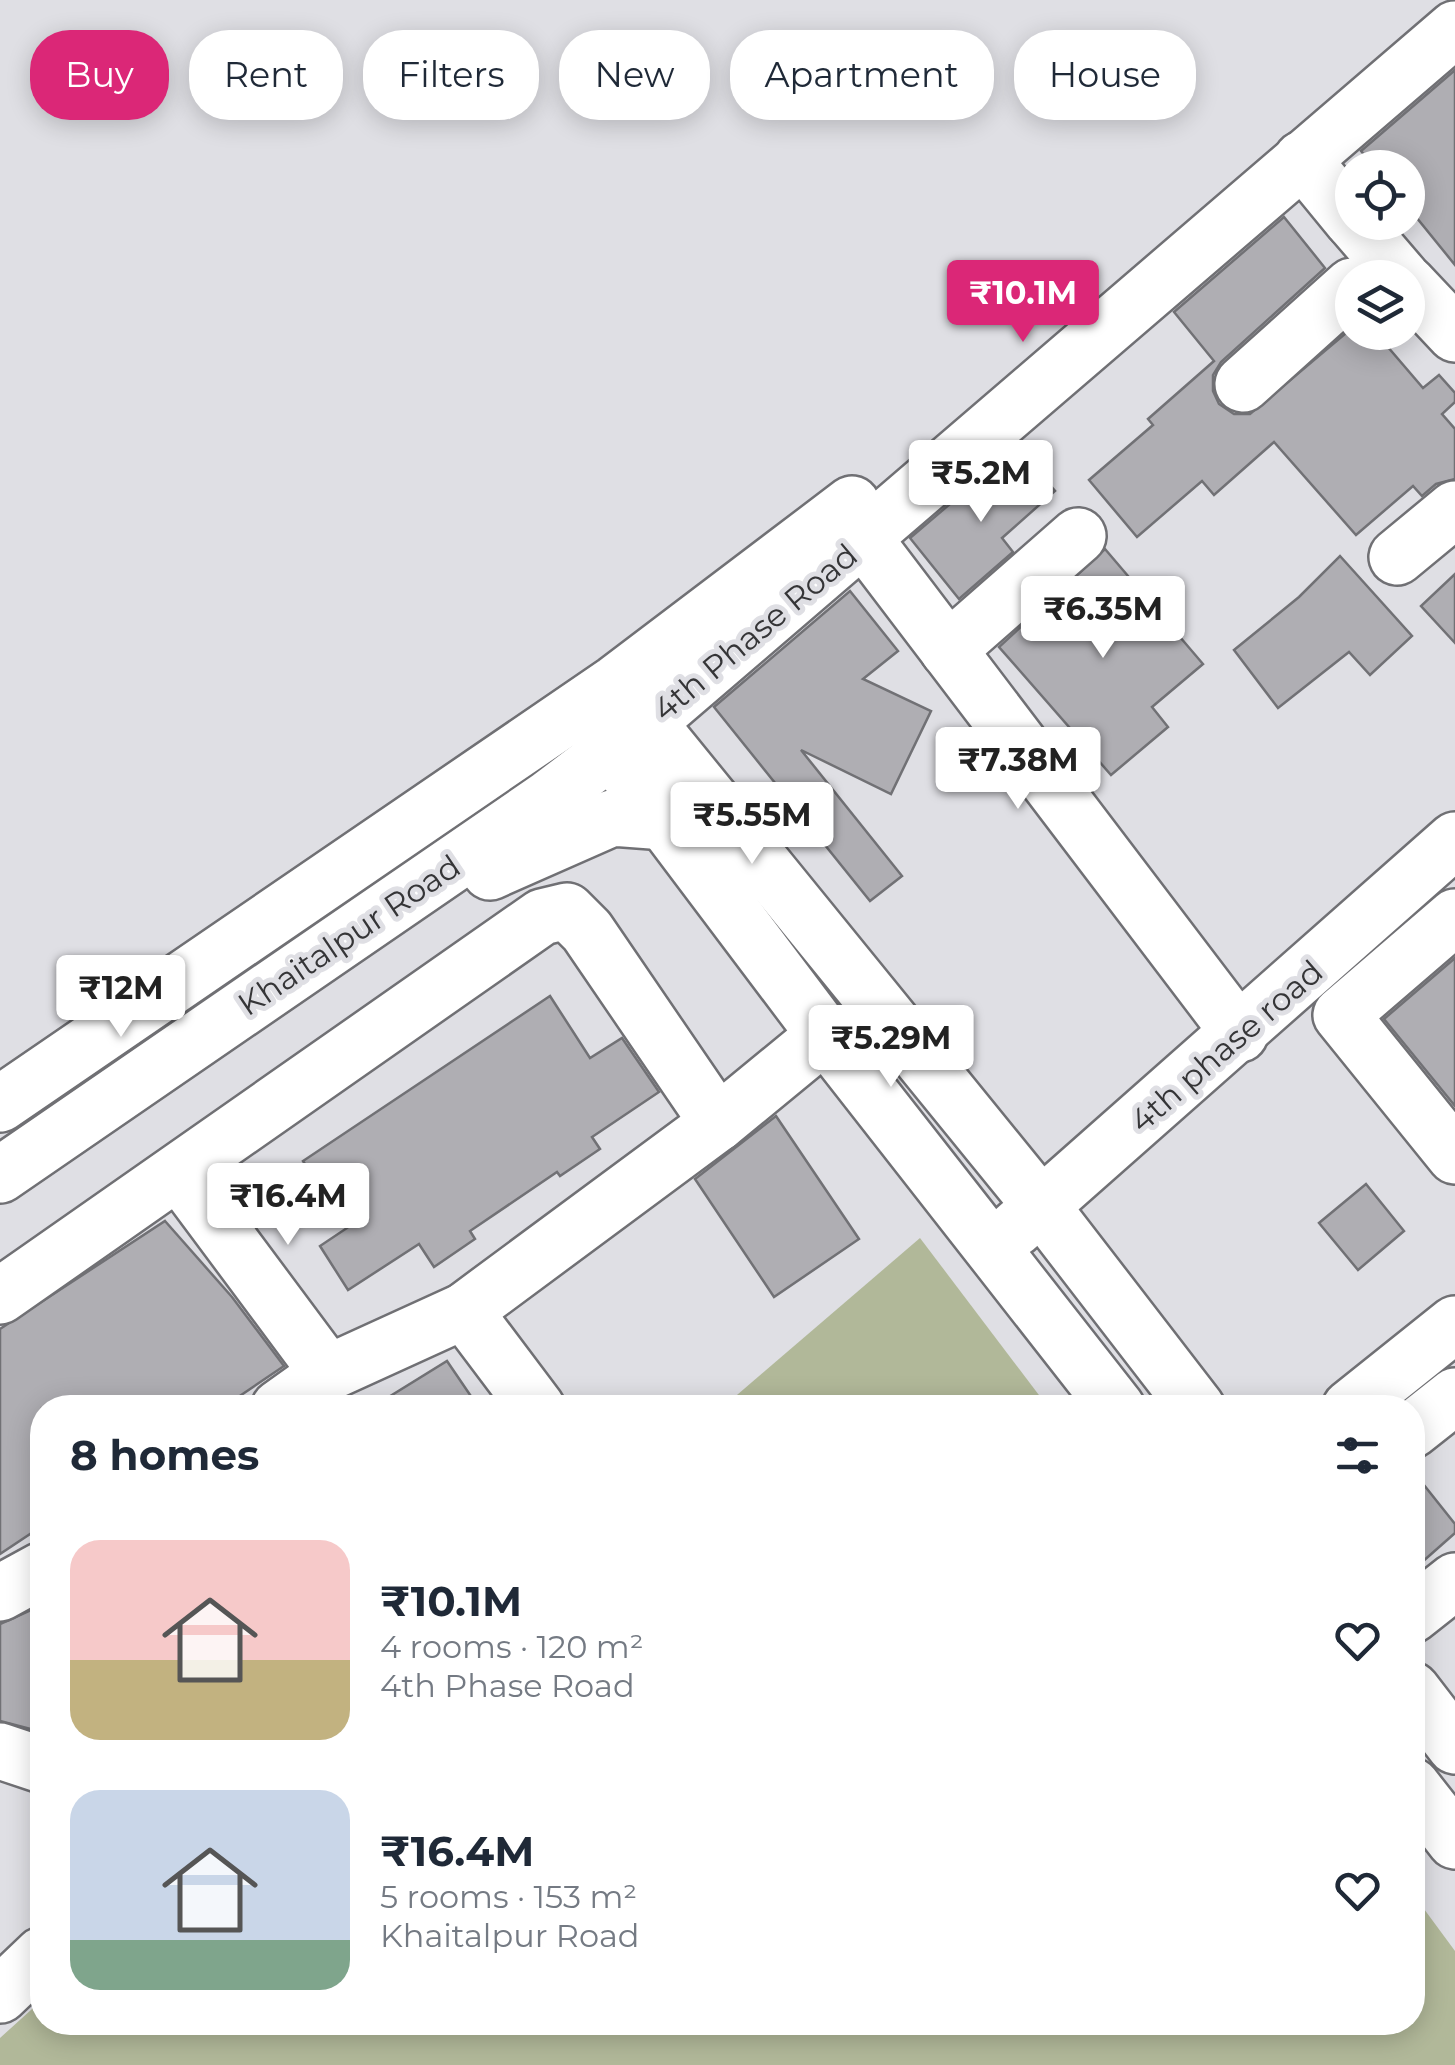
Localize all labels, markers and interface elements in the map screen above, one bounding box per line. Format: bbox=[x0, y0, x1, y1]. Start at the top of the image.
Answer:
chip: Buy bbox=[30, 30, 169, 120]
chip: Rent bbox=[189, 30, 343, 120]
chip: Filters bbox=[363, 30, 539, 120]
chip: New bbox=[559, 30, 710, 120]
chip: Apartment bbox=[730, 30, 994, 120]
chip: House bbox=[1014, 30, 1196, 120]
map controls bbox=[1335, 150, 1425, 350]
button: locate bbox=[1335, 150, 1425, 240]
pin: ₹10.1M bbox=[942, 260, 1104, 345]
button: layers bbox=[1335, 260, 1425, 350]
text: ₹10.1M bbox=[969, 273, 1077, 312]
pin: ₹5.2M bbox=[911, 440, 1051, 525]
text: ₹5.2M bbox=[931, 453, 1031, 492]
street label: 4th Phase Road bbox=[645, 535, 865, 729]
pin: ₹6.35M bbox=[1022, 576, 1184, 661]
text: ₹6.35M bbox=[1043, 589, 1163, 628]
pin: ₹7.38M bbox=[937, 727, 1099, 812]
text: ₹7.38M bbox=[958, 740, 1078, 779]
pin: ₹5.55M bbox=[671, 782, 833, 867]
text: ₹5.55M bbox=[692, 795, 812, 834]
street label: Khaitalpur Road bbox=[231, 846, 467, 1024]
street label: 4th phase road bbox=[1122, 952, 1330, 1140]
pin: ₹12M bbox=[62, 955, 180, 1040]
text: ₹12M bbox=[78, 968, 164, 1007]
pin: ₹5.29M bbox=[810, 1005, 972, 1090]
text: ₹5.29M bbox=[831, 1018, 951, 1057]
pin: ₹16.4M bbox=[207, 1163, 369, 1248]
text: ₹16.4M bbox=[229, 1176, 347, 1215]
icon: filters bbox=[1330, 1428, 1385, 1483]
text: 8 homes bbox=[70, 1429, 259, 1481]
text: ₹10.1M bbox=[380, 1575, 522, 1627]
icon: home bbox=[150, 1580, 270, 1700]
icon: heart bbox=[1330, 1613, 1385, 1668]
text: 4 rooms · 120 m² bbox=[380, 1627, 643, 1666]
text: 4th Phase Road bbox=[380, 1666, 635, 1705]
text: ₹16.4M bbox=[380, 1825, 534, 1877]
icon: home bbox=[150, 1830, 270, 1950]
icon: heart bbox=[1330, 1863, 1385, 1918]
text: 5 rooms · 153 m² bbox=[380, 1877, 637, 1916]
text: Khaitalpur Road bbox=[380, 1916, 640, 1955]

